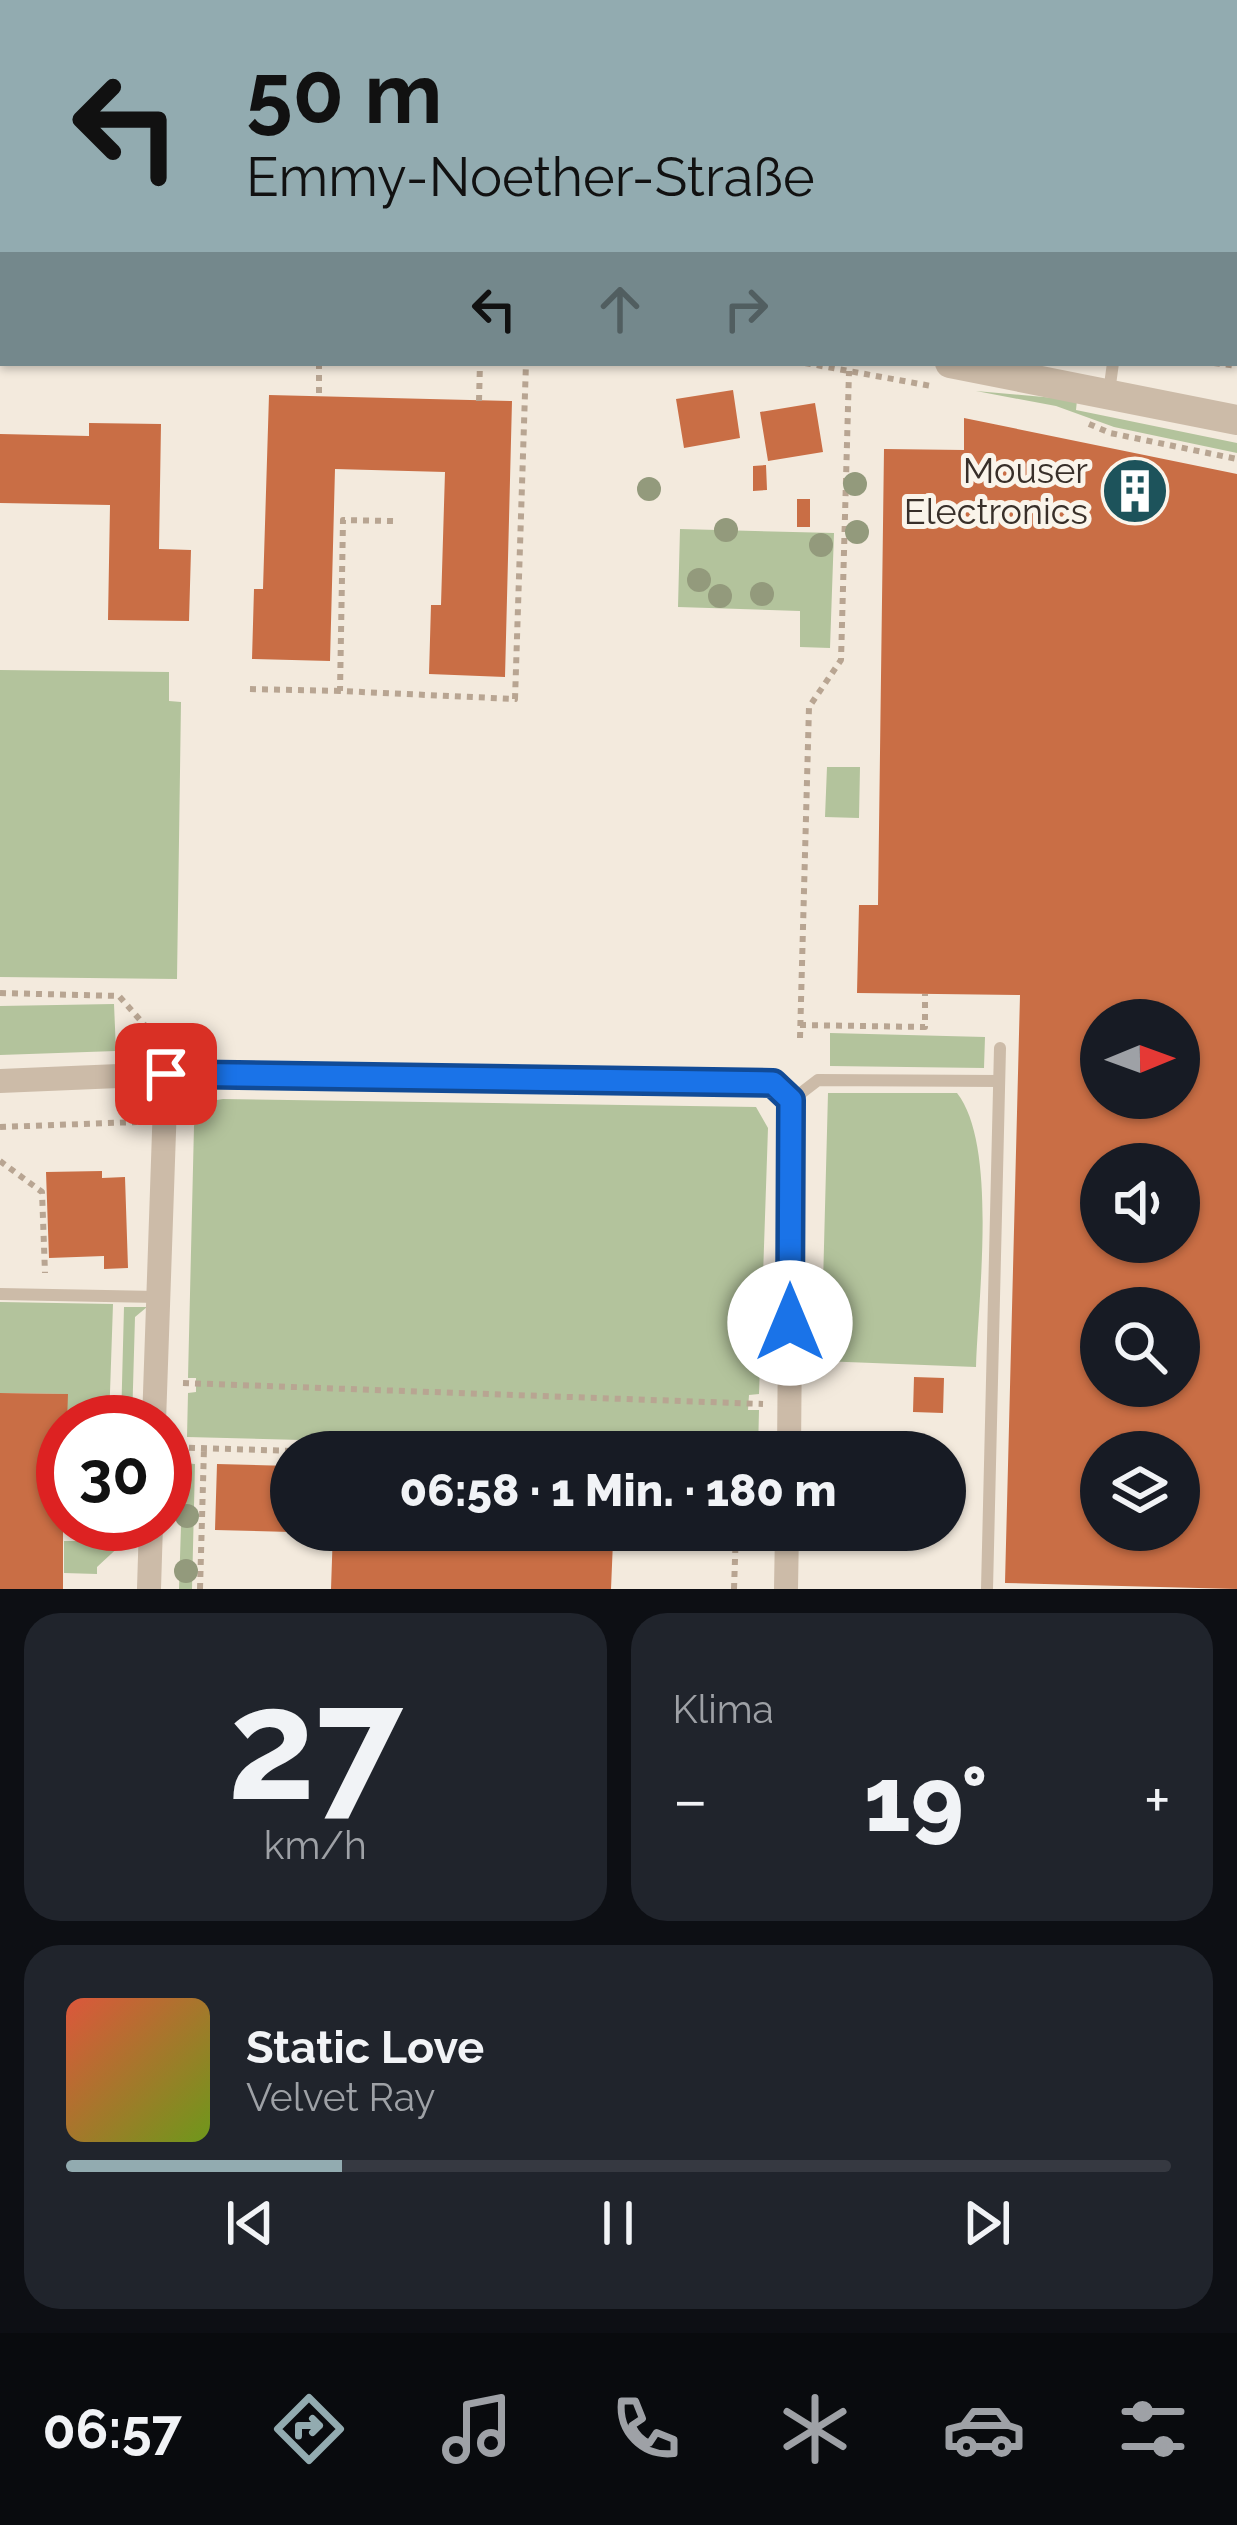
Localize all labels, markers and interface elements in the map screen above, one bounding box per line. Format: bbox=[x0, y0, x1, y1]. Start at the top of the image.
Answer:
text: 50 m bbox=[246, 44, 442, 143]
icon: left bbox=[48, 48, 204, 204]
text: Emmy-Noether-Straße bbox=[246, 145, 815, 209]
icon: left bbox=[461, 276, 527, 342]
icon: ahead bbox=[587, 276, 653, 342]
icon: right bbox=[713, 276, 779, 342]
place label: Mouser Electronics bbox=[904, 449, 1088, 532]
building icon: Mouser Electronics bbox=[1100, 456, 1170, 526]
north arrow bbox=[1080, 999, 1200, 1119]
map controls bbox=[1080, 999, 1200, 1551]
pin bbox=[115, 1023, 217, 1125]
icon: arrive bbox=[133, 1041, 199, 1107]
button: sound bbox=[1080, 1143, 1200, 1263]
position arrow bbox=[727, 1260, 853, 1386]
button: search bbox=[1080, 1287, 1200, 1407]
speed limit sign: 30 bbox=[36, 1395, 192, 1551]
button: layers bbox=[1080, 1431, 1200, 1551]
text: 06:58 · 1 Min. · 180 m bbox=[400, 1464, 836, 1517]
text: 27 bbox=[228, 1652, 403, 1836]
text: Klima bbox=[673, 1686, 774, 1732]
text: 19° bbox=[864, 1746, 988, 1852]
text: − bbox=[673, 1761, 708, 1838]
text: + bbox=[1144, 1761, 1171, 1838]
text: km/h bbox=[264, 1822, 367, 1868]
text: Static Love bbox=[246, 2021, 484, 2074]
text: Velvet Ray bbox=[246, 2074, 435, 2120]
icon: previous bbox=[217, 2190, 283, 2256]
icon: pause bbox=[585, 2190, 651, 2256]
icon: next bbox=[954, 2190, 1020, 2256]
icon: directions bbox=[267, 2387, 351, 2471]
icon: music bbox=[435, 2387, 519, 2471]
icon: phone bbox=[604, 2387, 688, 2471]
icon: climate bbox=[773, 2387, 857, 2471]
icon: car bbox=[942, 2387, 1026, 2471]
icon: filters bbox=[1111, 2387, 1195, 2471]
text: 06:57 bbox=[42, 2397, 182, 2461]

